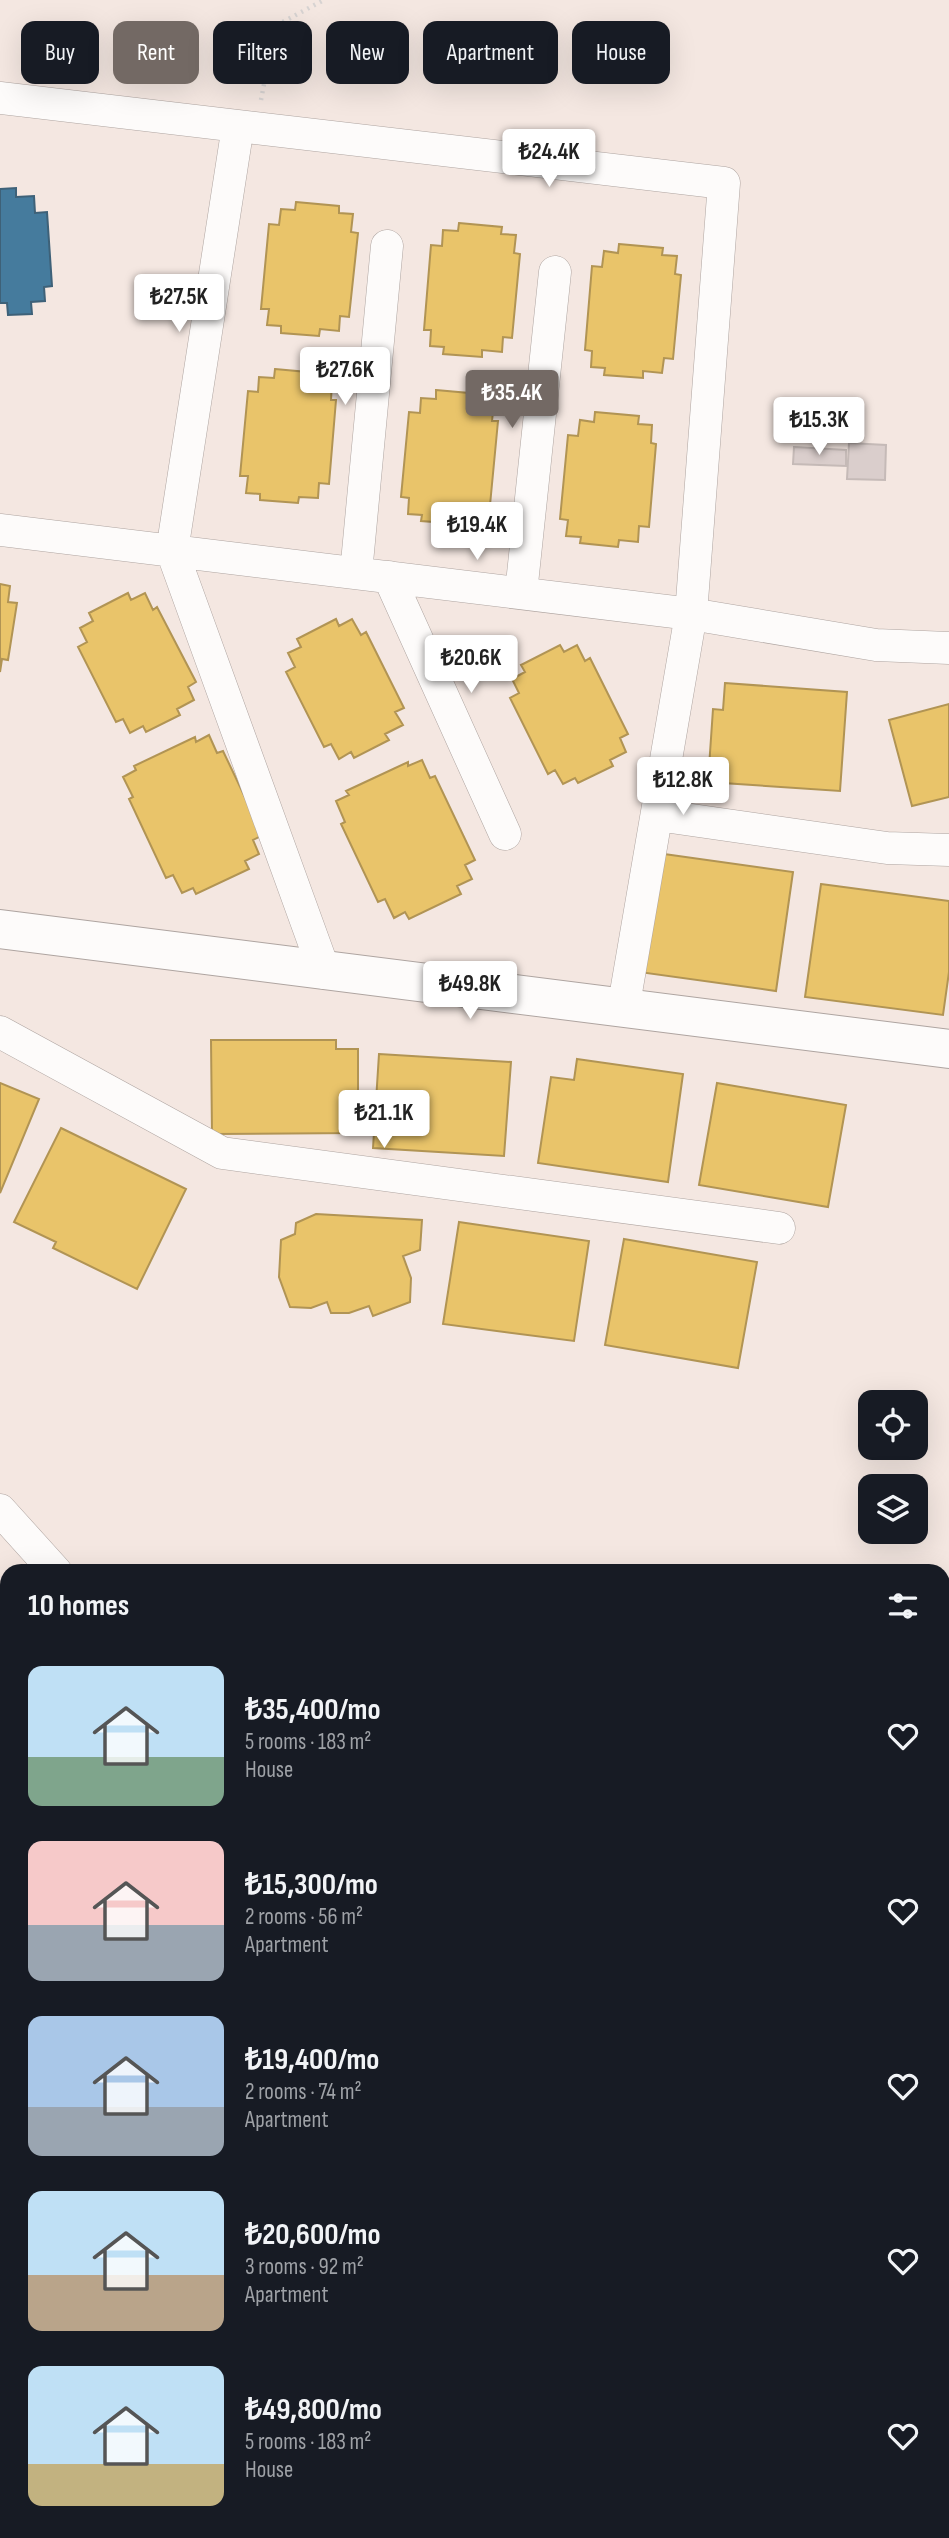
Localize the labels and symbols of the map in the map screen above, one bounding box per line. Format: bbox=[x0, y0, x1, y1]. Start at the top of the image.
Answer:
pin: ₺24.4K bbox=[492, 130, 606, 189]
pin: ₺27.5K bbox=[122, 274, 236, 334]
pin: ₺27.6K bbox=[288, 348, 402, 407]
pin: ₺35.4K bbox=[455, 370, 569, 430]
pin: ₺15.3K bbox=[762, 398, 876, 457]
pin: ₺19.4K bbox=[420, 503, 534, 562]
pin: ₺20.6K bbox=[414, 636, 528, 695]
pin: ₺12.8K bbox=[626, 758, 740, 817]
pin: ₺49.8K bbox=[413, 962, 527, 1021]
pin: ₺21.1K bbox=[327, 1090, 441, 1150]

